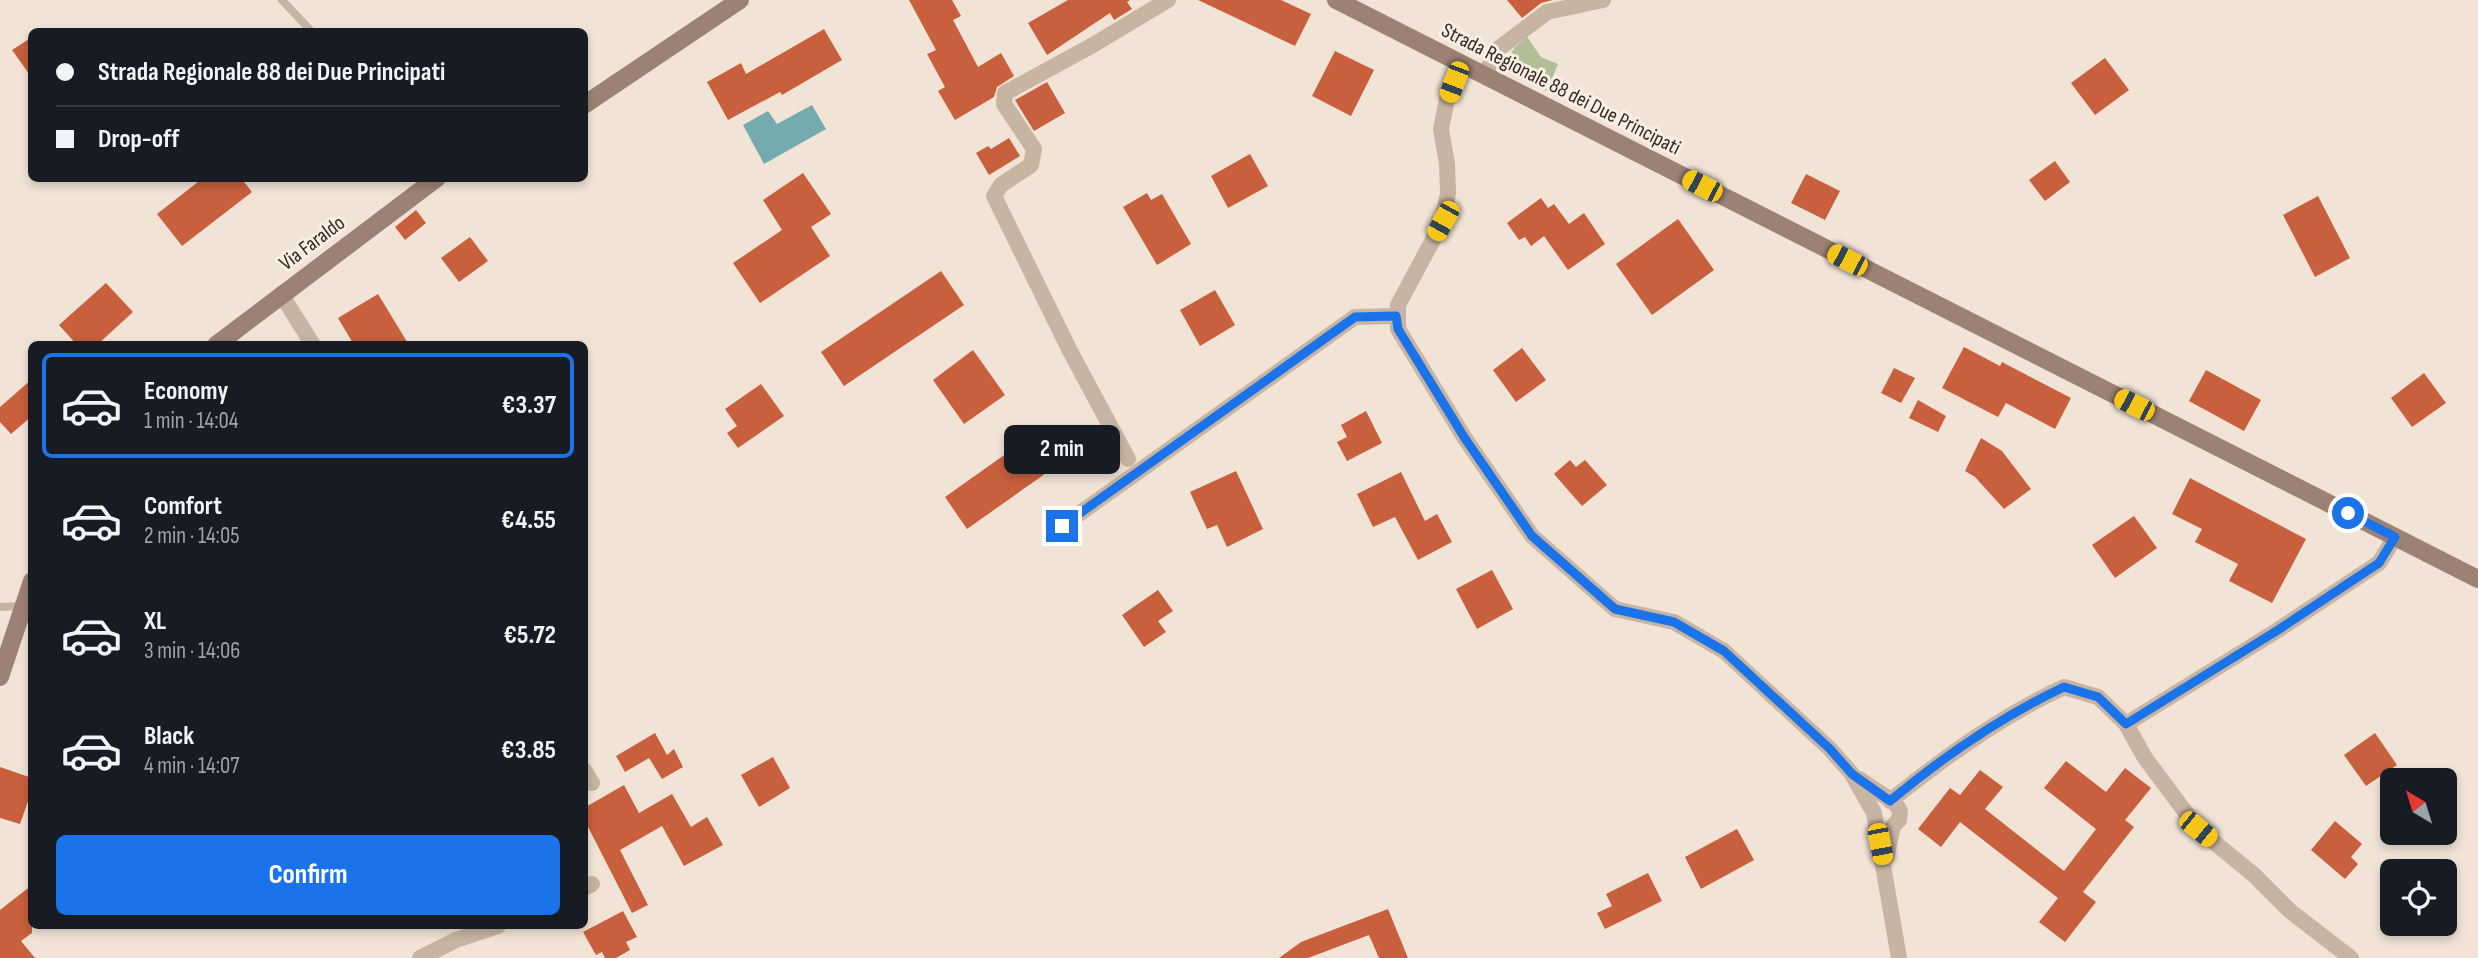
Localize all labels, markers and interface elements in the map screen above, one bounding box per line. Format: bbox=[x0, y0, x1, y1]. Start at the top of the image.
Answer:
street label: Strada Regionale 88 dei Due Principati bbox=[1437, 18, 1685, 160]
text: Strada Regionale 88 dei Due Principati bbox=[98, 57, 445, 88]
car bbox=[1437, 59, 1472, 105]
text: Drop-off bbox=[98, 124, 179, 155]
car bbox=[1679, 167, 1726, 205]
car bbox=[1424, 198, 1463, 244]
street label: Via Faraldo bbox=[274, 210, 350, 276]
car bbox=[1824, 241, 1871, 279]
icon: car bbox=[60, 374, 123, 437]
text: Economy bbox=[144, 376, 228, 407]
car bbox=[2111, 386, 2158, 424]
text: €3.37 bbox=[502, 390, 556, 421]
text: 1 min · 14:04 bbox=[144, 407, 238, 435]
callout: 2 min bbox=[1004, 424, 1120, 474]
text: 2 min bbox=[1040, 435, 1084, 463]
icon: car bbox=[60, 489, 123, 552]
text: Comfort bbox=[144, 491, 222, 522]
route start bbox=[2332, 497, 2364, 529]
text: €4.55 bbox=[501, 505, 556, 536]
route end bbox=[1046, 510, 1078, 542]
text: 2 min · 14:05 bbox=[144, 522, 239, 550]
icon: car bbox=[60, 604, 123, 667]
text: XL bbox=[144, 606, 166, 637]
text: €5.72 bbox=[503, 620, 556, 651]
text: 3 min · 14:06 bbox=[144, 637, 240, 665]
icon: car bbox=[60, 719, 123, 782]
text: Black bbox=[144, 721, 194, 752]
text: €3.85 bbox=[501, 735, 556, 766]
text: 4 min · 14:07 bbox=[144, 752, 239, 780]
north arrow bbox=[2380, 768, 2457, 845]
map controls bbox=[2380, 768, 2457, 936]
car bbox=[2176, 808, 2221, 850]
car bbox=[1866, 821, 1895, 867]
button: Confirm bbox=[56, 835, 560, 915]
button: locate bbox=[2380, 859, 2457, 936]

